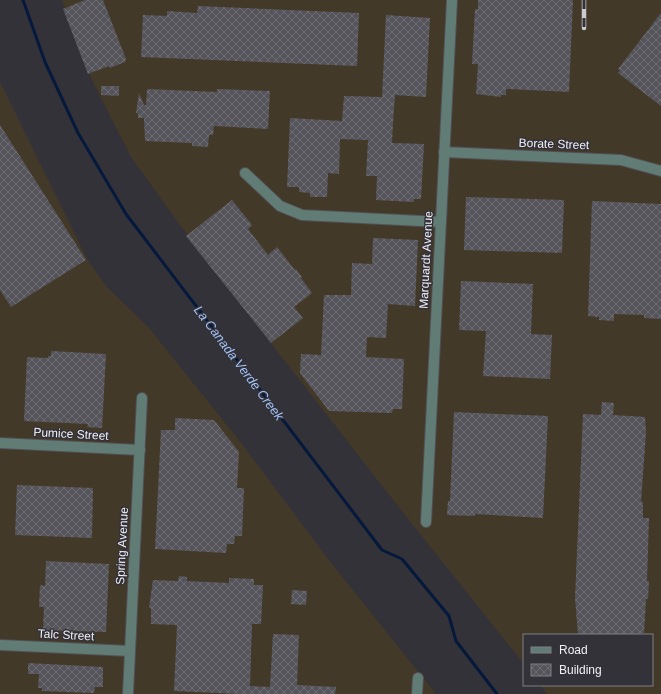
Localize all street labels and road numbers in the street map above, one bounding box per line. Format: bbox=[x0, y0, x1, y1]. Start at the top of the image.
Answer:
street label: Borate Street bbox=[518, 136, 590, 152]
street label: Marquardt Avenue bbox=[416, 210, 436, 309]
street label: Pumice Street bbox=[33, 425, 110, 443]
street label: Spring Avenue bbox=[113, 506, 131, 585]
street label: Talc Street bbox=[37, 627, 95, 644]

